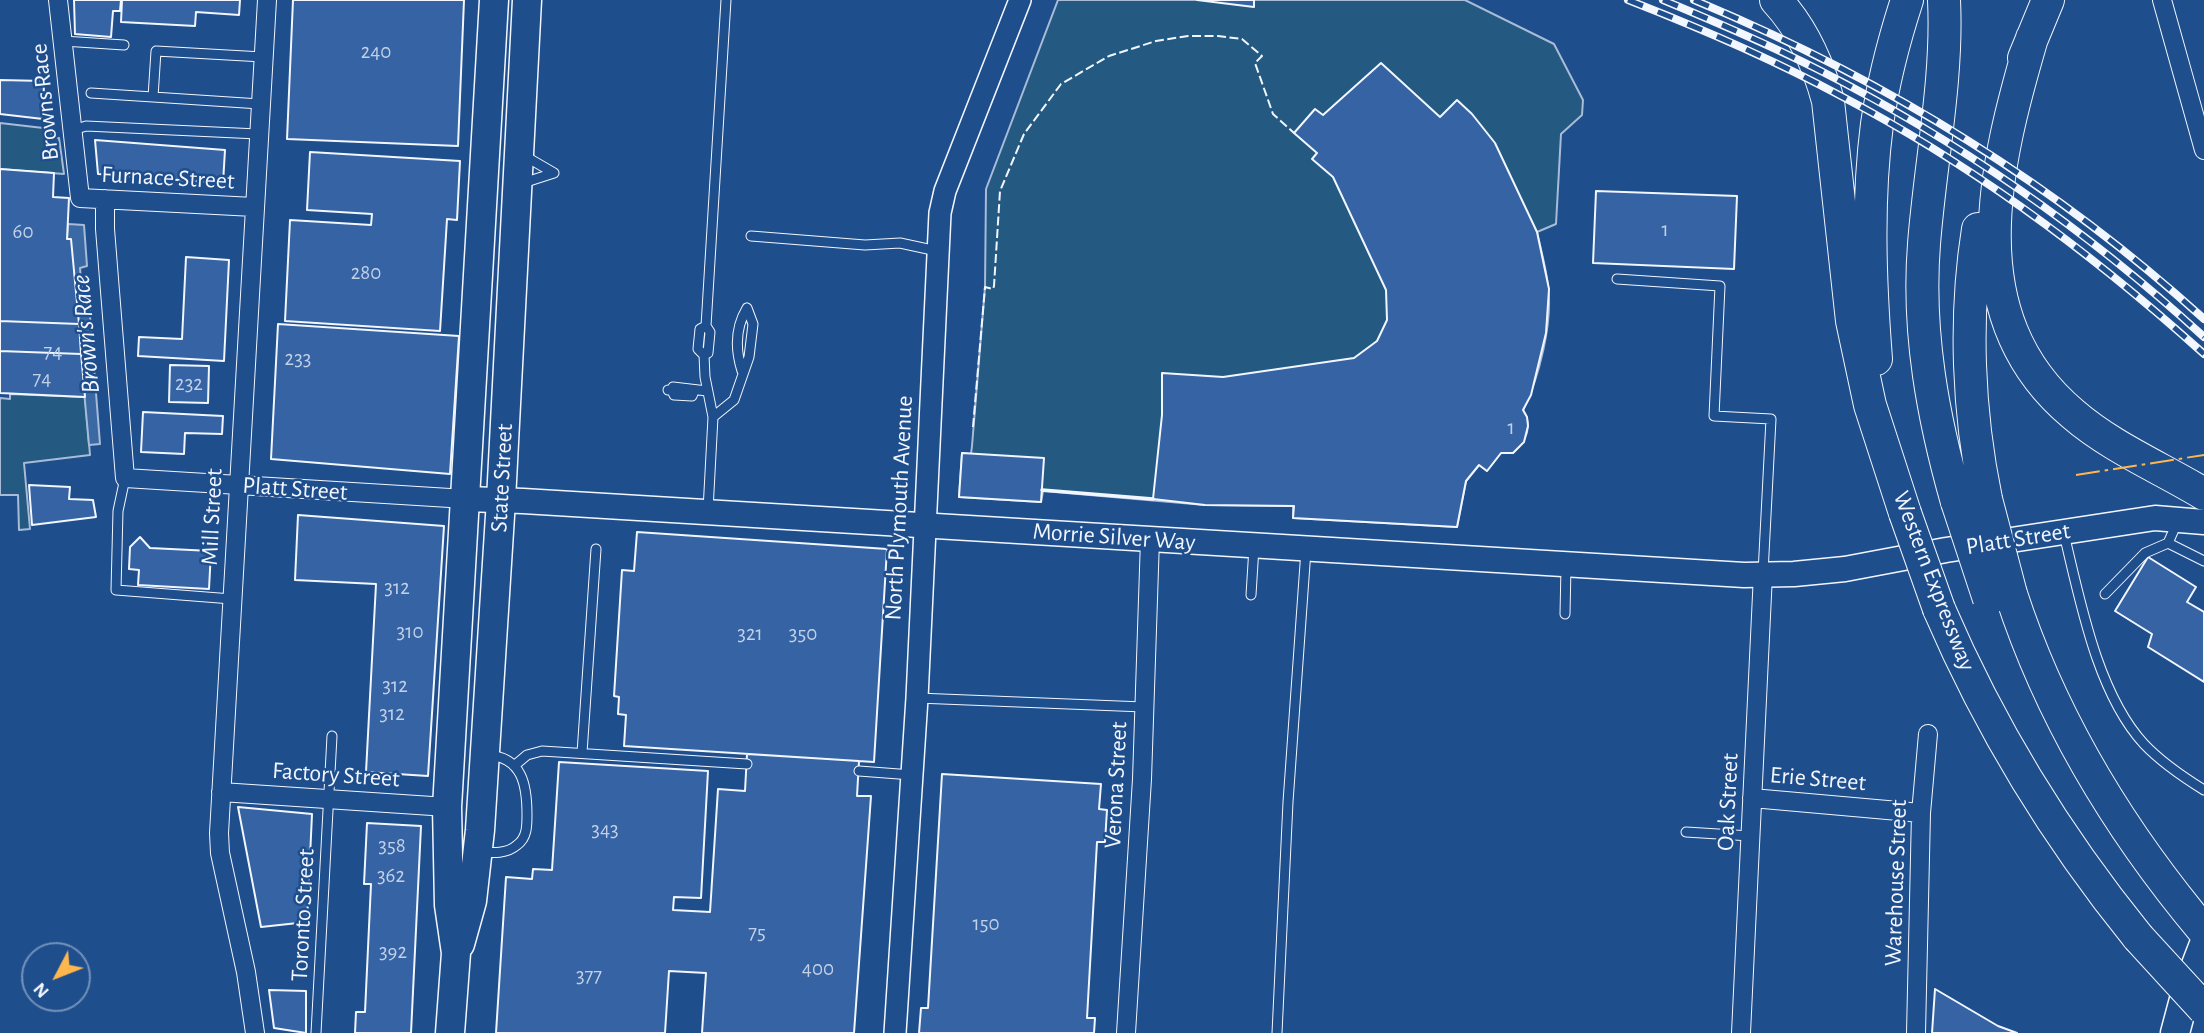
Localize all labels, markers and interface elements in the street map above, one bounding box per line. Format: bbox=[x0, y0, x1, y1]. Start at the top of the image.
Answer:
house number: 240 bbox=[361, 39, 391, 65]
street label: Browns Race bbox=[25, 42, 65, 162]
street label: Furnace Street bbox=[101, 160, 235, 196]
house number: 1 bbox=[1661, 217, 1669, 243]
house number: 60 bbox=[13, 219, 33, 245]
house number: 280 bbox=[351, 260, 381, 286]
water label: Brown's Race bbox=[65, 273, 107, 395]
house number: 74 bbox=[44, 339, 62, 365]
house number: 233 bbox=[285, 346, 311, 372]
house number: 74 bbox=[33, 366, 51, 392]
house number: 232 bbox=[175, 371, 203, 397]
street label: North Plymouth Avenue bbox=[879, 395, 919, 621]
house number: 1 bbox=[1507, 415, 1515, 441]
street label: State Street bbox=[485, 423, 519, 533]
street label: Mill Street bbox=[195, 468, 229, 566]
street label: Platt Street bbox=[241, 471, 349, 507]
street label: Western Expressway bbox=[1886, 487, 1982, 675]
street label: Morrie Silver Way bbox=[1032, 517, 1196, 557]
street label: Platt Street bbox=[1964, 517, 2072, 561]
house number: 312 bbox=[384, 575, 410, 601]
house number: 310 bbox=[397, 619, 423, 645]
house number: 321 bbox=[737, 621, 763, 647]
house number: 350 bbox=[789, 621, 817, 647]
house number: 312 bbox=[382, 673, 408, 699]
house number: 312 bbox=[379, 701, 405, 727]
street label: Verona Street bbox=[1098, 721, 1134, 849]
street label: Oak Street bbox=[1711, 752, 1745, 852]
street label: Factory Street bbox=[271, 756, 401, 794]
street label: Erie Street bbox=[1769, 760, 1867, 798]
street label: Warehouse Street bbox=[1879, 799, 1913, 967]
house number: 343 bbox=[591, 817, 619, 843]
house number: 358 bbox=[378, 833, 406, 859]
street label: Toronto Street bbox=[285, 848, 321, 982]
house number: 362 bbox=[377, 863, 405, 889]
house number: 150 bbox=[972, 911, 1000, 937]
house number: 75 bbox=[748, 920, 766, 946]
house number: 392 bbox=[379, 939, 407, 965]
north arrow bbox=[21, 942, 91, 1012]
house number: 400 bbox=[802, 956, 834, 982]
house number: 377 bbox=[576, 963, 602, 989]
text: N bbox=[30, 979, 53, 1001]

